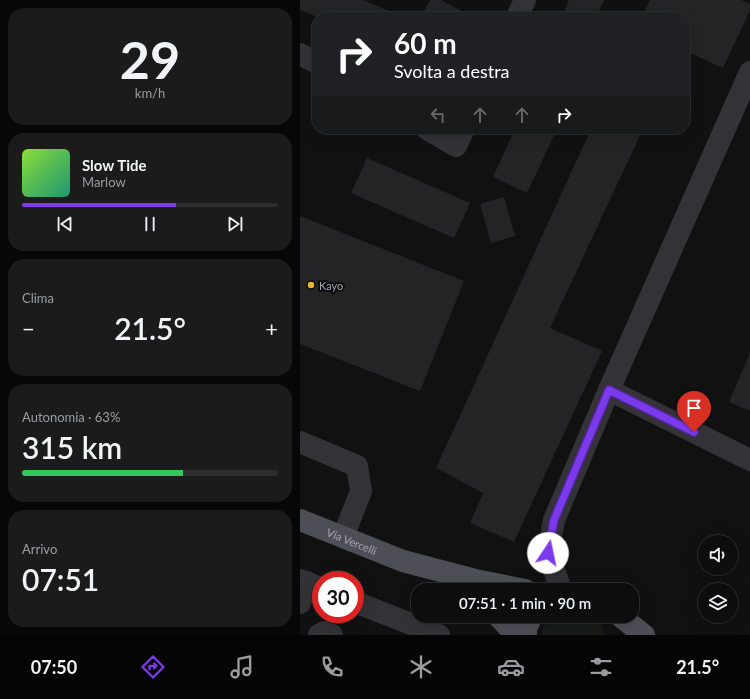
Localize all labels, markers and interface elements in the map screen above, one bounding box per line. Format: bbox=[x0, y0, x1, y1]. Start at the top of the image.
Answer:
text: 60 m bbox=[394, 26, 457, 60]
text: 29 bbox=[120, 28, 180, 90]
icon: right bbox=[328, 28, 380, 80]
text: Svolta a destra bbox=[394, 60, 510, 82]
text: km/h bbox=[135, 85, 165, 101]
icon: left bbox=[427, 104, 449, 126]
icon: ahead bbox=[469, 104, 491, 126]
icon: ahead bbox=[511, 104, 533, 126]
icon: right bbox=[553, 104, 575, 126]
text: Slow Tide bbox=[82, 156, 147, 174]
text: Marlow bbox=[82, 174, 126, 190]
icon: previous bbox=[54, 213, 76, 235]
icon: pause bbox=[139, 213, 161, 235]
icon: next bbox=[224, 213, 246, 235]
place label: Kayo bbox=[319, 279, 343, 292]
marker: Kayo bbox=[306, 280, 316, 290]
text: Clima bbox=[22, 290, 54, 306]
text: 21.5° bbox=[114, 310, 186, 346]
text: − bbox=[22, 315, 35, 342]
text: + bbox=[265, 315, 278, 342]
pin bbox=[677, 391, 711, 432]
icon: arrive bbox=[683, 397, 705, 419]
text: Autonomia · 63% bbox=[22, 409, 120, 425]
text: 315 km bbox=[22, 429, 122, 465]
street label: Via Vercelli bbox=[325, 525, 379, 557]
position arrow bbox=[527, 532, 569, 574]
map controls bbox=[698, 535, 738, 623]
button: sound bbox=[698, 535, 738, 575]
text: Arrivo bbox=[22, 541, 57, 557]
text: 07:51 bbox=[22, 561, 99, 597]
speed limit sign: 30 bbox=[312, 571, 364, 623]
button: layers bbox=[698, 583, 738, 623]
text: 07:51 · 1 min · 90 m bbox=[459, 594, 591, 612]
icon: directions bbox=[139, 653, 167, 681]
icon: music bbox=[228, 653, 256, 681]
icon: phone bbox=[318, 653, 346, 681]
icon: climate bbox=[407, 653, 435, 681]
icon: car bbox=[497, 653, 525, 681]
icon: filters bbox=[587, 653, 615, 681]
text: 07:50 bbox=[31, 656, 77, 678]
text: 21.5° bbox=[676, 656, 719, 678]

